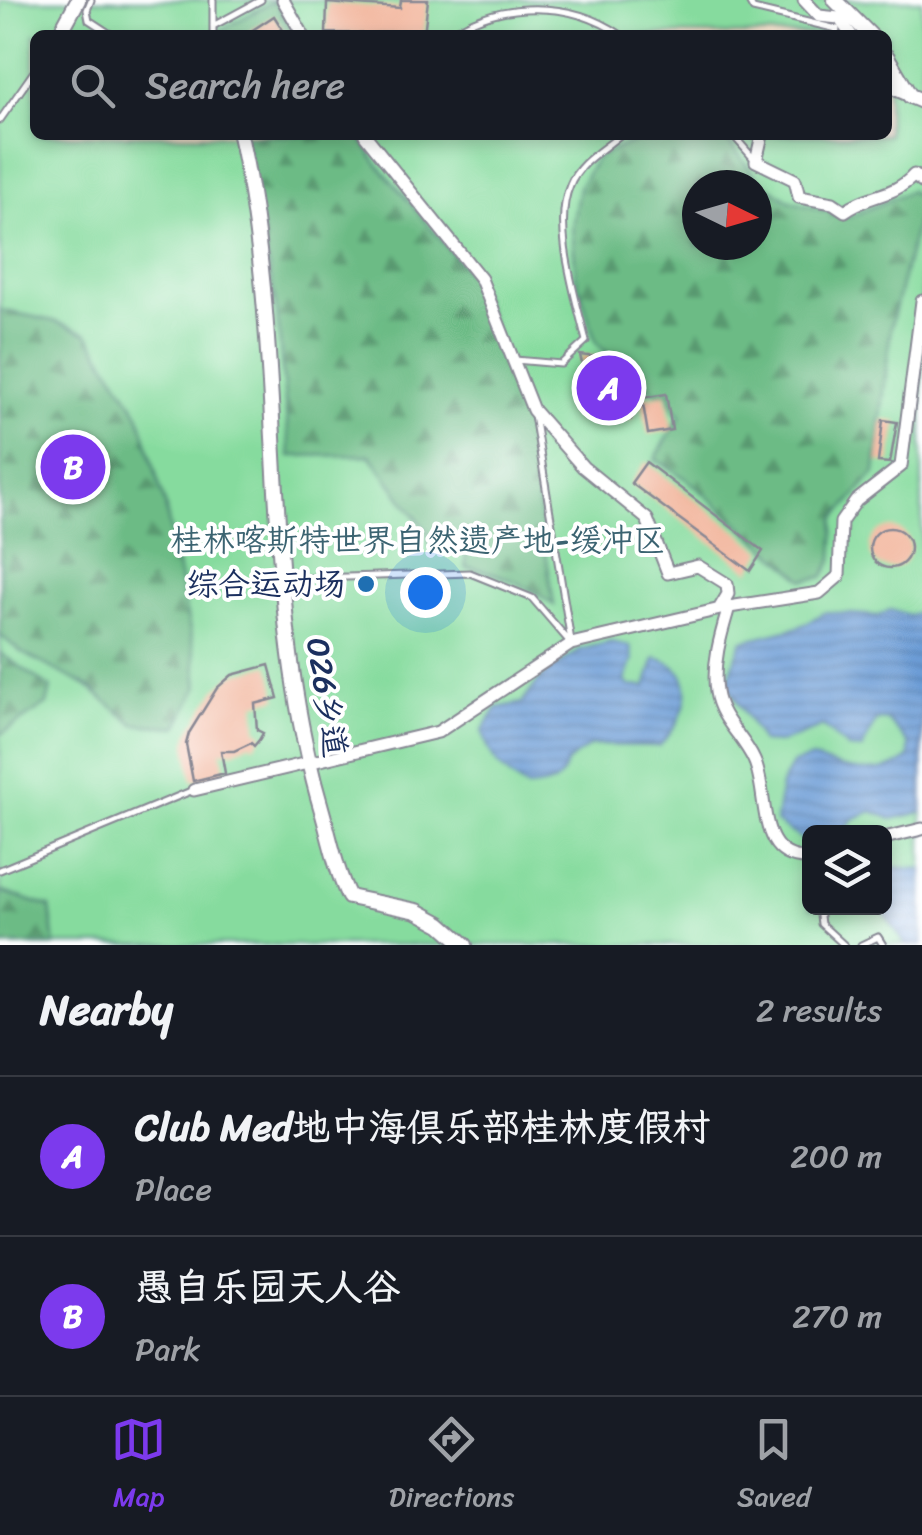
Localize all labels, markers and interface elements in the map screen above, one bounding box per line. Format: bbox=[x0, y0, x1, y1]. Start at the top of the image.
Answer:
search box bbox=[30, 30, 892, 140]
text: Search here bbox=[145, 52, 345, 119]
icon: search bbox=[65, 58, 120, 113]
north arrow bbox=[682, 170, 772, 260]
pin: A bbox=[576, 350, 642, 426]
pin: B bbox=[40, 430, 106, 504]
park label: 桂林喀斯特世界自然遗产地-缓冲区 bbox=[171, 512, 665, 569]
place label: 综合运动场 bbox=[186, 556, 346, 613]
your location bbox=[400, 567, 451, 618]
marker: 综合运动场 bbox=[355, 573, 377, 595]
street label: 026乡道 bbox=[289, 633, 364, 761]
map controls bbox=[802, 825, 892, 915]
button: layers bbox=[802, 825, 892, 915]
text: Nearby bbox=[40, 973, 173, 1047]
text: 2 results bbox=[756, 982, 882, 1039]
text: Club Med地中海俱乐部桂林度假村 bbox=[135, 1094, 710, 1161]
text: A bbox=[62, 1128, 83, 1185]
text: 200 m bbox=[790, 1128, 882, 1185]
text: Place bbox=[135, 1161, 212, 1218]
text: 愚自乐园天人谷 bbox=[135, 1254, 401, 1321]
text: B bbox=[62, 1288, 83, 1345]
text: 270 m bbox=[792, 1288, 882, 1345]
text: Park bbox=[135, 1321, 201, 1378]
tab: Map bbox=[111, 1412, 166, 1521]
tab: Directions bbox=[389, 1412, 514, 1521]
tab: Saved bbox=[737, 1412, 811, 1521]

